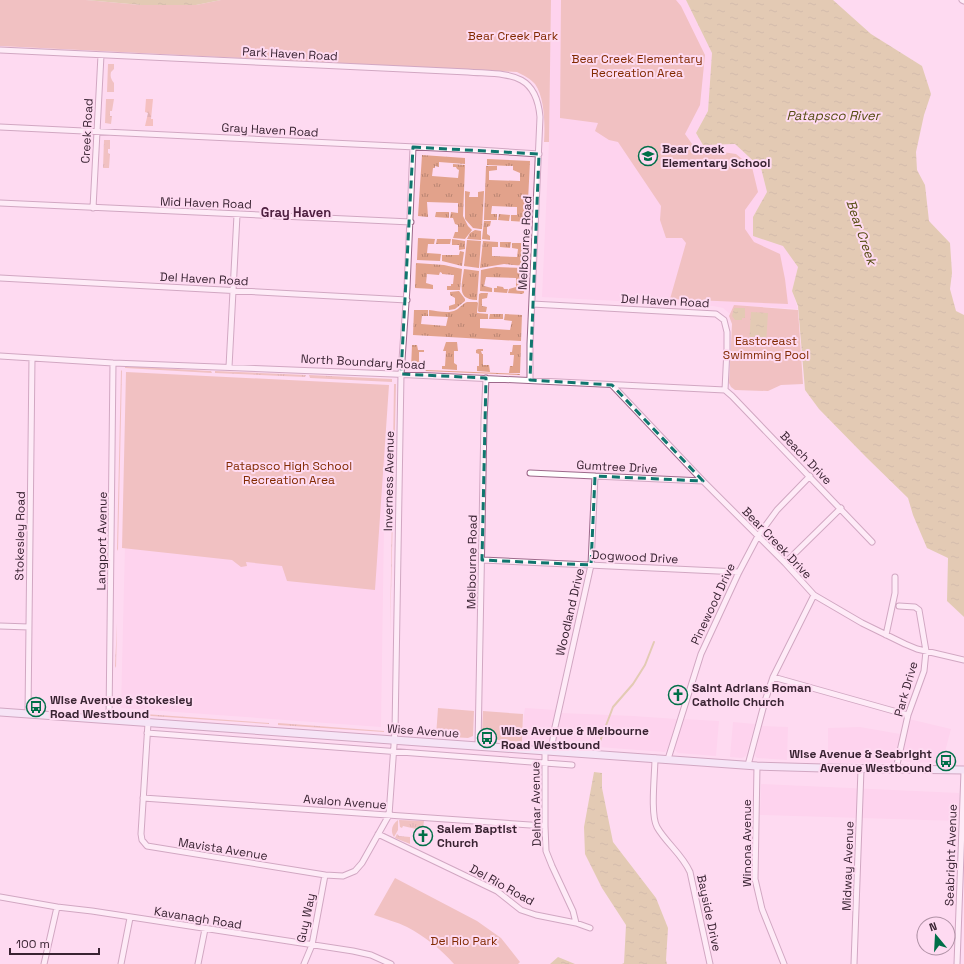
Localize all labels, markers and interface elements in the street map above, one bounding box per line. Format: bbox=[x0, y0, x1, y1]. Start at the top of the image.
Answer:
park label: Bear Creek Park bbox=[468, 28, 559, 44]
street label: Park Haven Road bbox=[242, 44, 338, 64]
park label: Bear Creek Elementary Recreation Area bbox=[572, 51, 702, 81]
street label: Creek Road bbox=[77, 98, 97, 164]
water label: Patapsco River bbox=[786, 107, 882, 124]
street label: Gray Haven Road bbox=[221, 119, 319, 141]
place label: Bear Creek Elementary School bbox=[662, 141, 770, 171]
school or university icon: Bear Creek Elementary School bbox=[637, 145, 659, 167]
street label: Mid Haven Road bbox=[160, 193, 252, 213]
street label: Melbourne Road bbox=[515, 195, 535, 291]
water label: Bear Creek bbox=[843, 198, 881, 269]
district label: Gray Haven bbox=[261, 204, 331, 221]
street label: Del Haven Road bbox=[159, 269, 249, 289]
street label: Del Haven Road bbox=[620, 291, 710, 311]
park label: Eastcreast Swimming Pool bbox=[723, 333, 809, 363]
street label: North Boundary Road bbox=[300, 351, 426, 373]
street label: Beach Drive bbox=[777, 428, 835, 488]
street label: Inverness Avenue bbox=[380, 431, 398, 531]
street label: Gumtree Drive bbox=[576, 457, 658, 477]
park label: Patapsco High School Recreation Area bbox=[226, 458, 352, 488]
street label: Stokesley Road bbox=[11, 491, 29, 581]
street label: Langport Avenue bbox=[93, 491, 111, 591]
street label: Bear Creek Drive bbox=[739, 504, 815, 582]
street label: Melbourne Road bbox=[463, 515, 481, 609]
street label: Dogwood Drive bbox=[591, 547, 679, 567]
street label: Pinewood Drive bbox=[687, 561, 739, 647]
street label: Woodland Drive bbox=[552, 567, 588, 657]
street label: Park Drive bbox=[890, 659, 922, 719]
place label: Saint Adrians Roman Catholic Church bbox=[692, 680, 811, 710]
church icon: Saint Adrians Roman Catholic Church bbox=[667, 684, 689, 706]
place label: Wise Avenue & Stokesley Road Westbound bbox=[50, 692, 193, 722]
bus stop icon: Wise Avenue & Stokesley Road Westbound bbox=[25, 696, 47, 718]
street label: Wise Avenue bbox=[386, 721, 460, 741]
place label: Wise Avenue & Melbourne Road Westbound bbox=[501, 723, 649, 753]
bus stop icon: Wise Avenue & Melbourne Road Westbound bbox=[476, 727, 498, 749]
place label: Wise Avenue & Seabright Avenue Westbound bbox=[789, 746, 932, 776]
bus stop icon: Wise Avenue & Seabright Avenue Westbound bbox=[935, 750, 957, 772]
street label: Delmar Avenue bbox=[527, 761, 545, 847]
street label: Avalon Avenue bbox=[303, 791, 387, 813]
street label: Winona Avenue bbox=[739, 799, 755, 887]
street label: Seabright Avenue bbox=[941, 804, 961, 906]
place label: Salem Baptist Church bbox=[437, 821, 517, 851]
street label: Midway Avenue bbox=[838, 821, 858, 911]
church icon: Salem Baptist Church bbox=[412, 825, 434, 847]
street label: Mavista Avenue bbox=[177, 834, 269, 864]
street label: Del Rio Road bbox=[467, 861, 537, 909]
street label: Bayside Drive bbox=[693, 873, 725, 953]
street label: Guy Way bbox=[293, 892, 319, 944]
street label: Kavanagh Road bbox=[153, 903, 243, 933]
north arrow bbox=[916, 916, 956, 956]
text: N bbox=[927, 919, 939, 934]
scale bar bbox=[10, 930, 99, 956]
park label: Del Rio Park bbox=[430, 933, 498, 949]
text: 100 m bbox=[16, 936, 50, 952]

